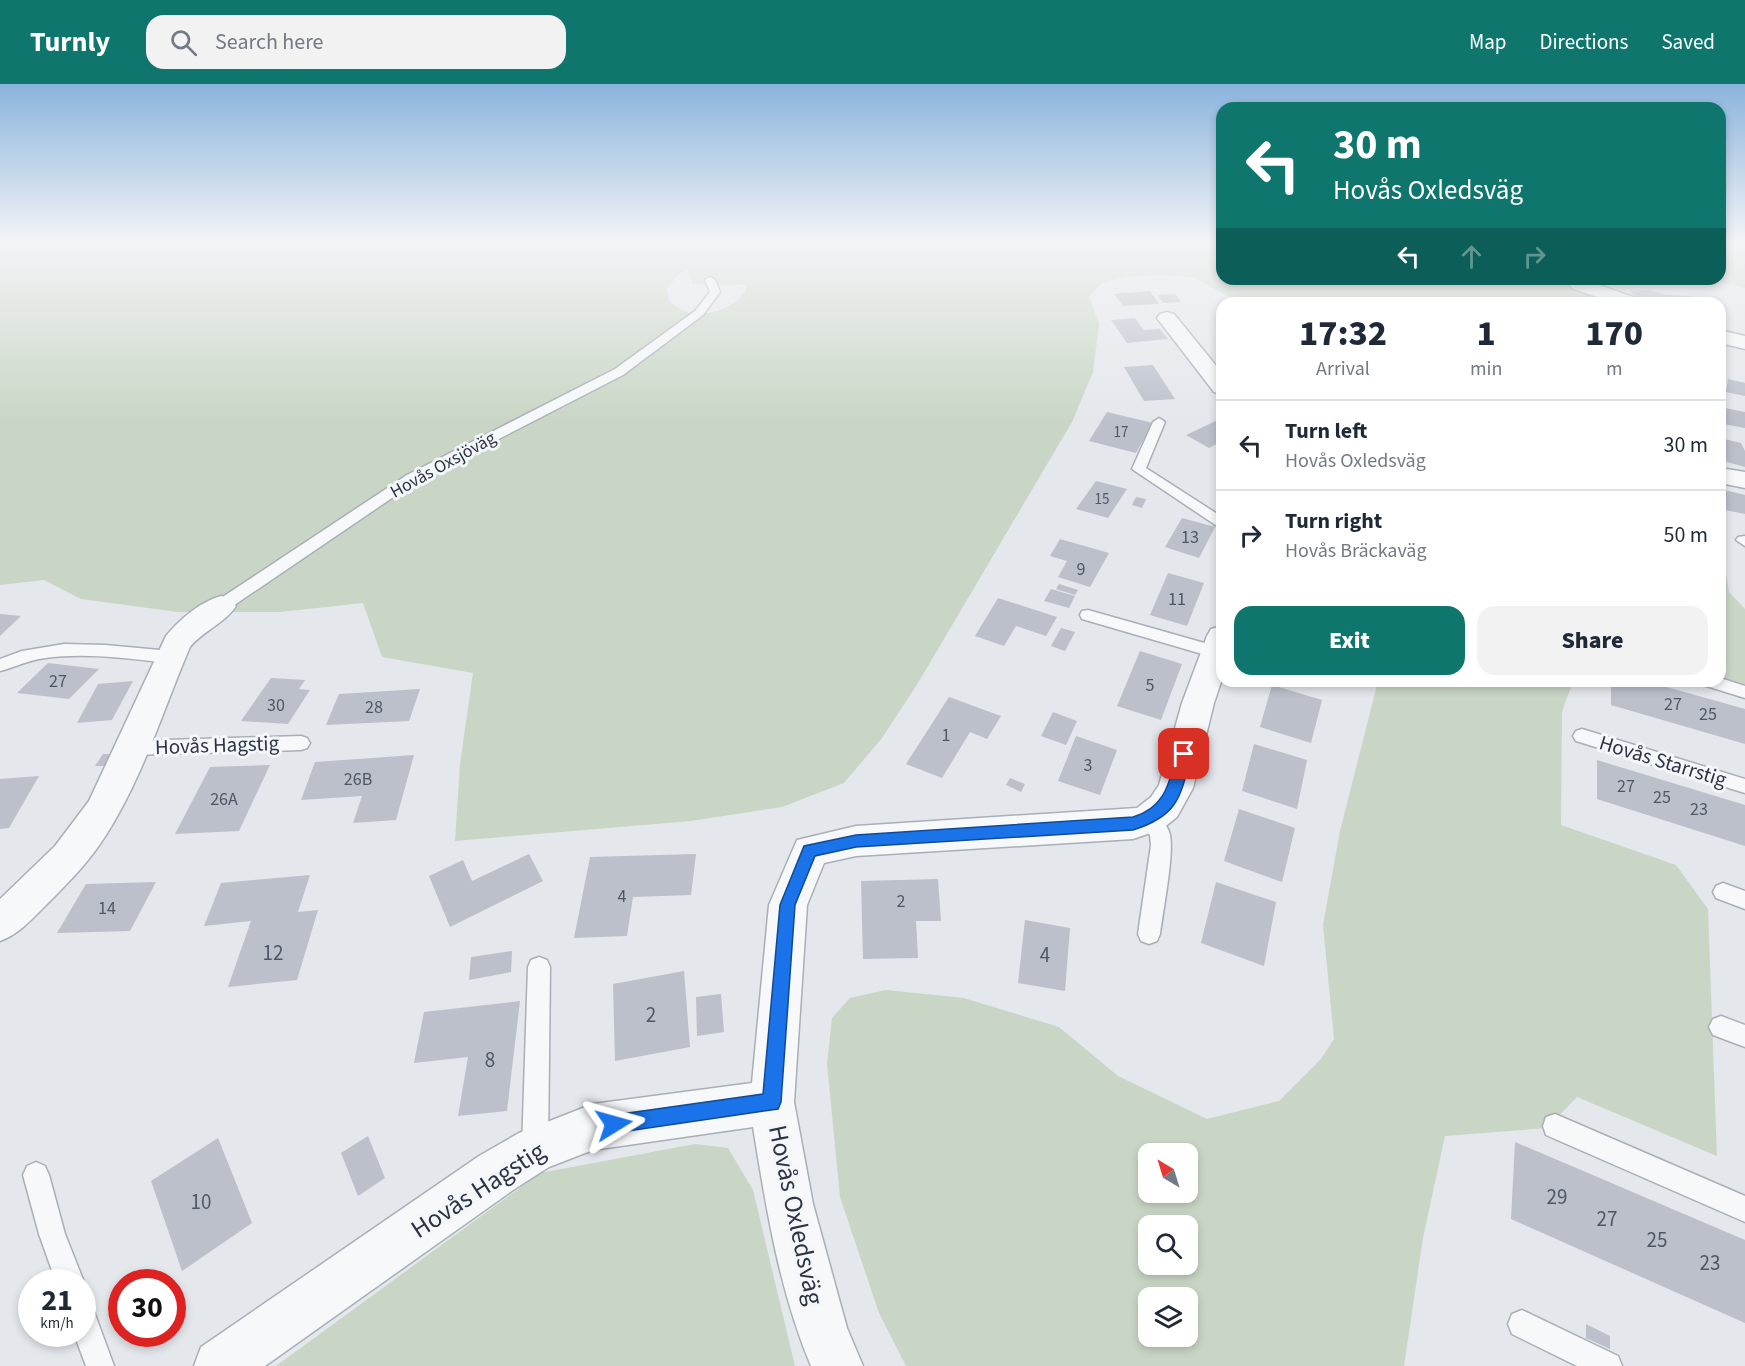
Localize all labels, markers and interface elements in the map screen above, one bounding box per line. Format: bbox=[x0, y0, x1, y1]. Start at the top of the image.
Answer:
search box bbox=[146, 15, 566, 69]
text: Turnly bbox=[30, 22, 110, 62]
icon: search bbox=[167, 26, 200, 59]
text: Search here bbox=[215, 26, 324, 58]
text: Map bbox=[1469, 27, 1507, 57]
text: Directions bbox=[1540, 27, 1628, 57]
text: Saved bbox=[1661, 27, 1715, 57]
text: 30 m bbox=[1333, 115, 1422, 175]
icon: left bbox=[1234, 126, 1312, 204]
text: Hovås Oxledsväg bbox=[1333, 171, 1523, 210]
icon: left bbox=[1392, 240, 1425, 273]
icon: ahead bbox=[1455, 240, 1488, 273]
icon: right bbox=[1518, 240, 1551, 273]
text: 17:32 bbox=[1299, 308, 1387, 359]
text: 1 bbox=[1477, 308, 1496, 359]
text: 170 bbox=[1585, 308, 1643, 359]
text: Arrival bbox=[1316, 355, 1370, 383]
text: min bbox=[1470, 355, 1502, 383]
text: m bbox=[1606, 355, 1622, 383]
text: Turn left bbox=[1285, 415, 1367, 447]
house number: 17 bbox=[1114, 422, 1128, 443]
street label: Hovås Oxsjöväg bbox=[386, 426, 500, 504]
icon: left bbox=[1234, 429, 1267, 462]
text: 30 m bbox=[1663, 429, 1708, 461]
text: Hovås Oxledsväg bbox=[1285, 447, 1426, 475]
house number: 15 bbox=[1095, 489, 1109, 510]
text: Turn right bbox=[1285, 505, 1382, 537]
icon: right bbox=[1234, 519, 1267, 552]
text: 50 m bbox=[1663, 519, 1708, 551]
house number: 13 bbox=[1181, 525, 1199, 550]
text: Hovås Bräckaväg bbox=[1285, 537, 1427, 565]
house number: 9 bbox=[1077, 557, 1086, 582]
house number: 11 bbox=[1168, 587, 1186, 612]
button: Exit bbox=[1234, 606, 1465, 675]
button: Share bbox=[1477, 606, 1708, 675]
house number: 27 bbox=[49, 669, 67, 694]
house number: 5 bbox=[1146, 673, 1155, 698]
house number: 27 bbox=[1664, 692, 1682, 717]
house number: 30 bbox=[267, 693, 285, 718]
house number: 28 bbox=[365, 695, 383, 720]
house number: 25 bbox=[1699, 702, 1717, 727]
house number: 1 bbox=[942, 723, 950, 748]
street label: Hovås Starrstig bbox=[1596, 727, 1731, 795]
street label: Hovås Hagstig bbox=[154, 728, 280, 762]
pin bbox=[1158, 728, 1209, 779]
icon: arrive bbox=[1167, 737, 1200, 770]
house number: 3 bbox=[1084, 753, 1093, 778]
house number: 26B bbox=[344, 767, 372, 792]
house number: 27 bbox=[1617, 774, 1635, 799]
house number: 25 bbox=[1653, 785, 1671, 810]
house number: 26A bbox=[210, 787, 238, 812]
house number: 23 bbox=[1690, 797, 1708, 822]
house number: 4 bbox=[618, 884, 627, 909]
house number: 2 bbox=[897, 889, 906, 914]
house number: 14 bbox=[98, 896, 116, 921]
house number: 12 bbox=[263, 938, 283, 968]
house number: 4 bbox=[1040, 940, 1050, 970]
house number: 2 bbox=[646, 1000, 656, 1030]
house number: 8 bbox=[485, 1045, 495, 1075]
position arrow bbox=[582, 1092, 646, 1156]
street label: Hovås Oxledsväg bbox=[759, 1122, 833, 1308]
street label: Hovås Hagstig bbox=[404, 1133, 552, 1247]
north arrow bbox=[1138, 1143, 1198, 1203]
map controls bbox=[1138, 1143, 1198, 1347]
house number: 29 bbox=[1547, 1182, 1567, 1212]
house number: 10 bbox=[191, 1187, 211, 1217]
house number: 27 bbox=[1597, 1204, 1617, 1234]
button: search bbox=[1138, 1215, 1198, 1275]
house number: 25 bbox=[1647, 1225, 1667, 1255]
house number: 23 bbox=[1700, 1248, 1720, 1278]
speed limit sign: 30 bbox=[108, 1269, 186, 1347]
text: 21 bbox=[41, 1279, 73, 1322]
button: layers bbox=[1138, 1287, 1198, 1347]
text: km/h bbox=[40, 1313, 74, 1334]

